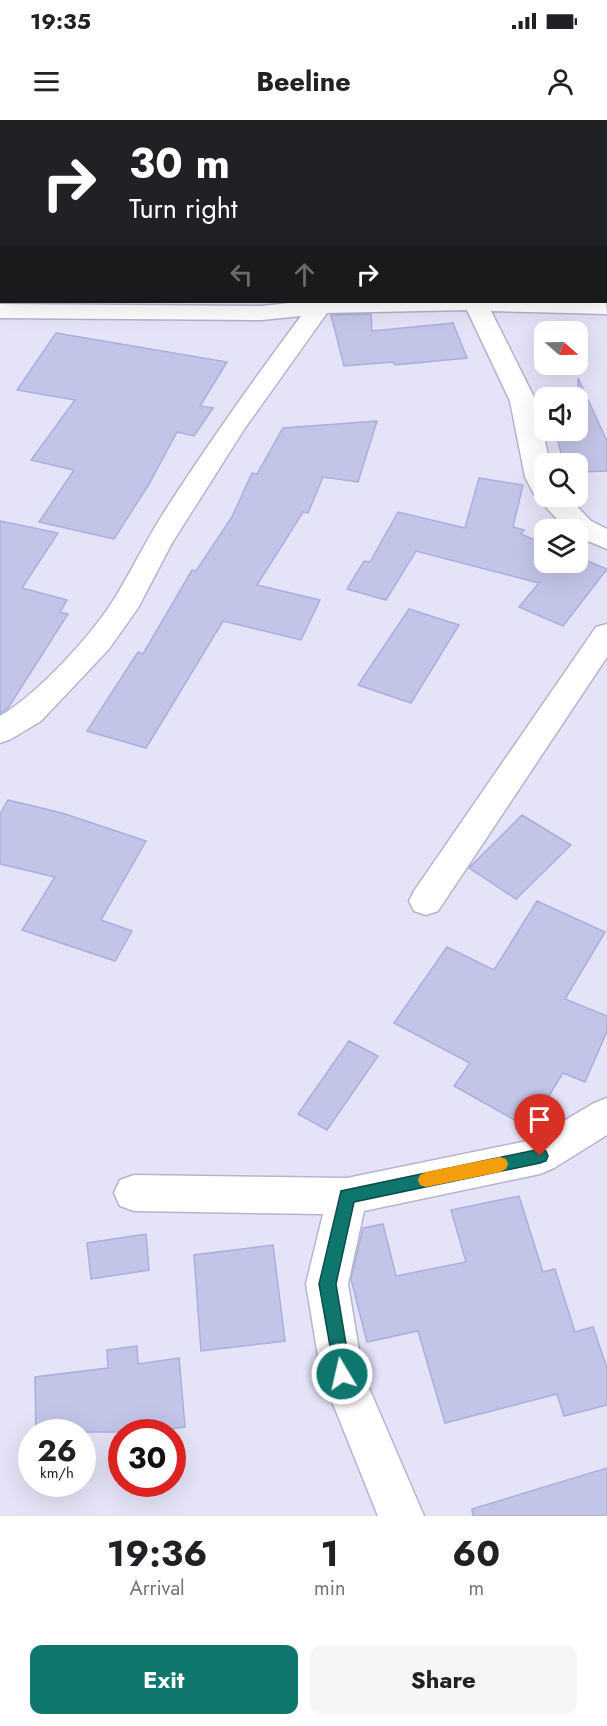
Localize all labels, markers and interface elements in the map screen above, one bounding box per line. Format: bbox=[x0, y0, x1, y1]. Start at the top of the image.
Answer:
text: 19:35 bbox=[30, 5, 91, 37]
text: Beeline bbox=[256, 62, 351, 101]
icon: menu bbox=[30, 65, 63, 98]
icon: person bbox=[544, 65, 577, 98]
text: 30 m bbox=[129, 133, 230, 194]
icon: right bbox=[30, 144, 108, 222]
text: Turn right bbox=[129, 189, 237, 228]
icon: left bbox=[225, 258, 258, 291]
icon: ahead bbox=[288, 258, 321, 291]
icon: right bbox=[351, 258, 384, 291]
north arrow bbox=[534, 321, 588, 375]
map controls bbox=[534, 321, 588, 573]
button: sound bbox=[534, 387, 588, 441]
button: search bbox=[534, 453, 588, 507]
button: layers bbox=[534, 519, 588, 573]
pin bbox=[514, 1094, 565, 1156]
icon: arrive bbox=[523, 1103, 556, 1136]
position arrow bbox=[310, 1342, 374, 1406]
speed limit sign: 30 bbox=[108, 1419, 186, 1497]
text: 26 bbox=[37, 1429, 77, 1472]
text: km/h bbox=[40, 1462, 74, 1484]
text: 19:36 bbox=[107, 1527, 207, 1579]
text: 1 bbox=[321, 1527, 339, 1579]
text: 60 bbox=[452, 1527, 500, 1579]
text: Arrival bbox=[129, 1574, 185, 1603]
text: min bbox=[314, 1574, 345, 1603]
text: m bbox=[468, 1574, 484, 1603]
button: Exit bbox=[30, 1645, 298, 1714]
button: Share bbox=[310, 1645, 577, 1714]

